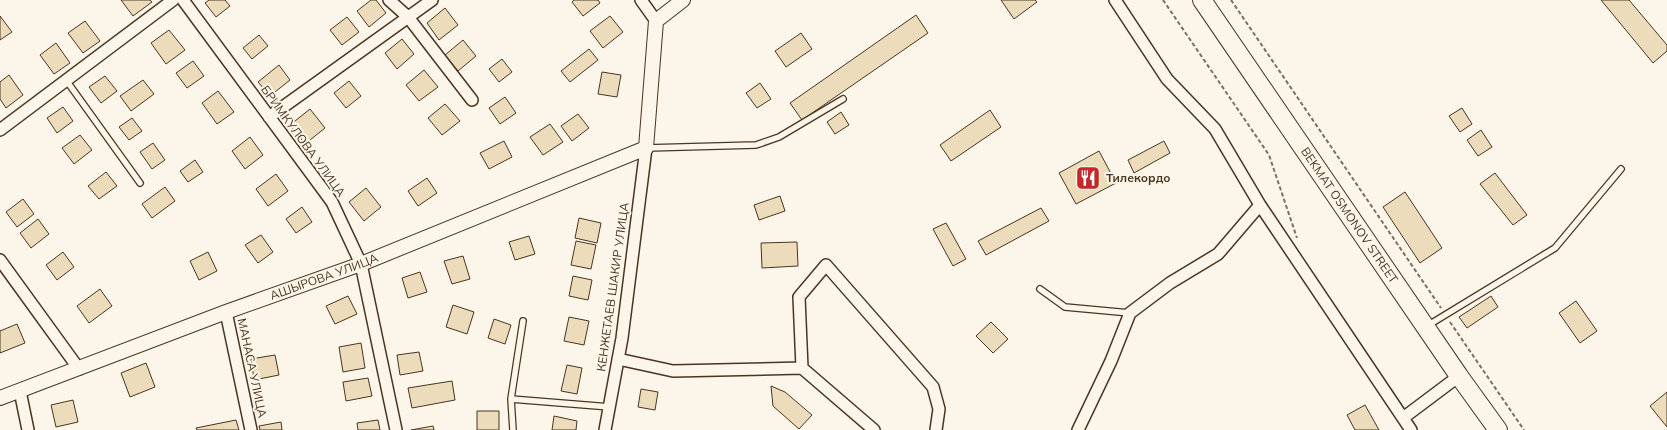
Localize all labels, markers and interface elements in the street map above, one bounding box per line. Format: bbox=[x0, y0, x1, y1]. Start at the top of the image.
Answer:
street label: БРИМКУЛОВА УЛИЦА bbox=[258, 82, 349, 199]
street label: BEKMAT OSMONOV STREET bbox=[1298, 144, 1402, 287]
restaurant icon: Тилекордо bbox=[1075, 165, 1101, 191]
place label: Тилекордо bbox=[1106, 170, 1171, 185]
street label: КЕНЖЕТАЕВ ШАКИР УЛИЦА bbox=[593, 201, 632, 372]
street label: АШЫРОВА УЛИЦА bbox=[268, 250, 380, 303]
street label: МАНАСА УЛИЦА bbox=[235, 317, 270, 419]

